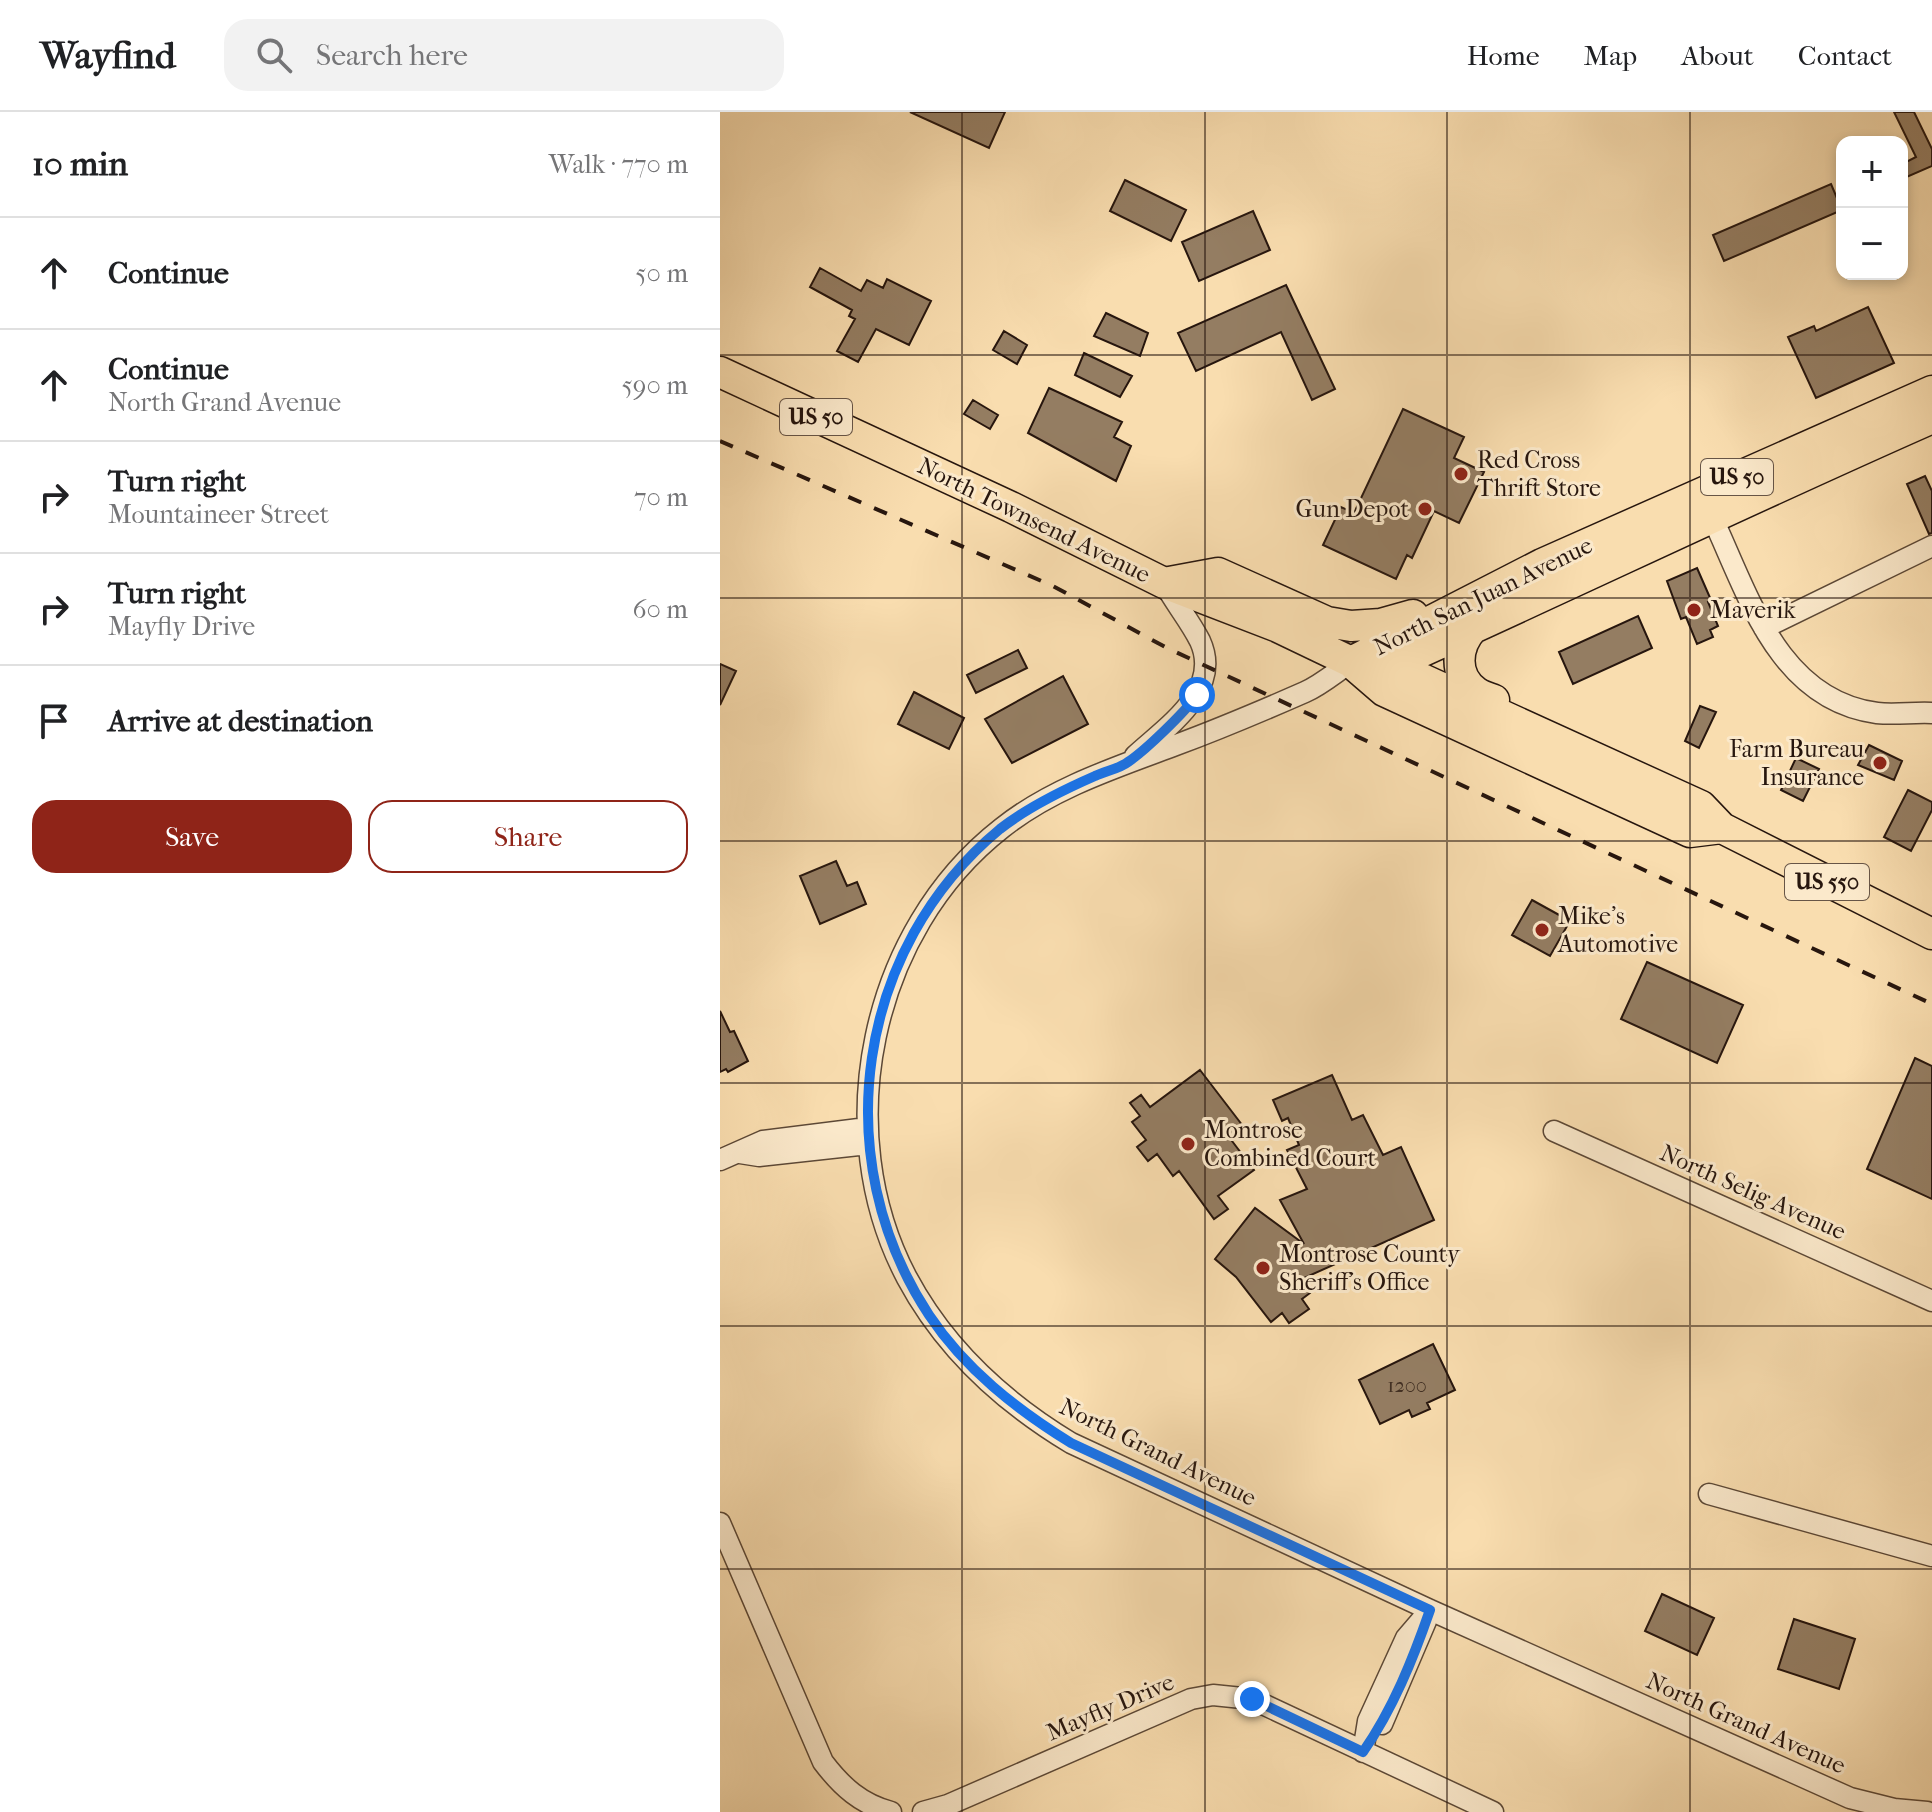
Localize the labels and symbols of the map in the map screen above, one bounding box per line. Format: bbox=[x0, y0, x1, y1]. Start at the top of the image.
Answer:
road number: US 50 bbox=[780, 399, 852, 435]
place label: Red Cross Thrift Store bbox=[1477, 446, 1601, 502]
street label: North Townsend Avenue bbox=[913, 452, 1155, 589]
road number: US 50 bbox=[1701, 459, 1773, 495]
marker: Red Cross Thrift Store bbox=[1452, 465, 1470, 483]
place label: Gun Depot bbox=[1296, 495, 1409, 523]
marker: Gun Depot bbox=[1416, 500, 1434, 518]
street label: North San Juan Avenue bbox=[1369, 531, 1597, 661]
place label: Maverik bbox=[1710, 596, 1796, 624]
marker: Maverik bbox=[1685, 601, 1703, 619]
route start bbox=[1179, 677, 1215, 713]
place label: Farm Bureau Insurance bbox=[1729, 735, 1864, 791]
marker: Farm Bureau Insurance bbox=[1871, 754, 1889, 772]
road number: US 550 bbox=[1785, 864, 1869, 900]
place label: Mike's Automotive bbox=[1557, 902, 1678, 958]
marker: Mike's Automotive bbox=[1533, 921, 1551, 939]
place label: Montrose Combined Court bbox=[1204, 1116, 1377, 1172]
marker: Montrose Combined Court bbox=[1179, 1135, 1197, 1153]
street label: North Selig Avenue bbox=[1656, 1138, 1850, 1246]
place label: Montrose County Sheriff's Office bbox=[1279, 1240, 1461, 1296]
marker: Montrose County Sheriff's Office bbox=[1254, 1259, 1272, 1277]
house number: 1200 bbox=[1387, 1374, 1427, 1397]
street label: North Grand Avenue bbox=[1055, 1392, 1261, 1512]
street label: North Grand Avenue bbox=[1642, 1666, 1850, 1780]
street label: Mayfly Drive bbox=[1042, 1668, 1178, 1746]
route end bbox=[1234, 1681, 1270, 1717]

